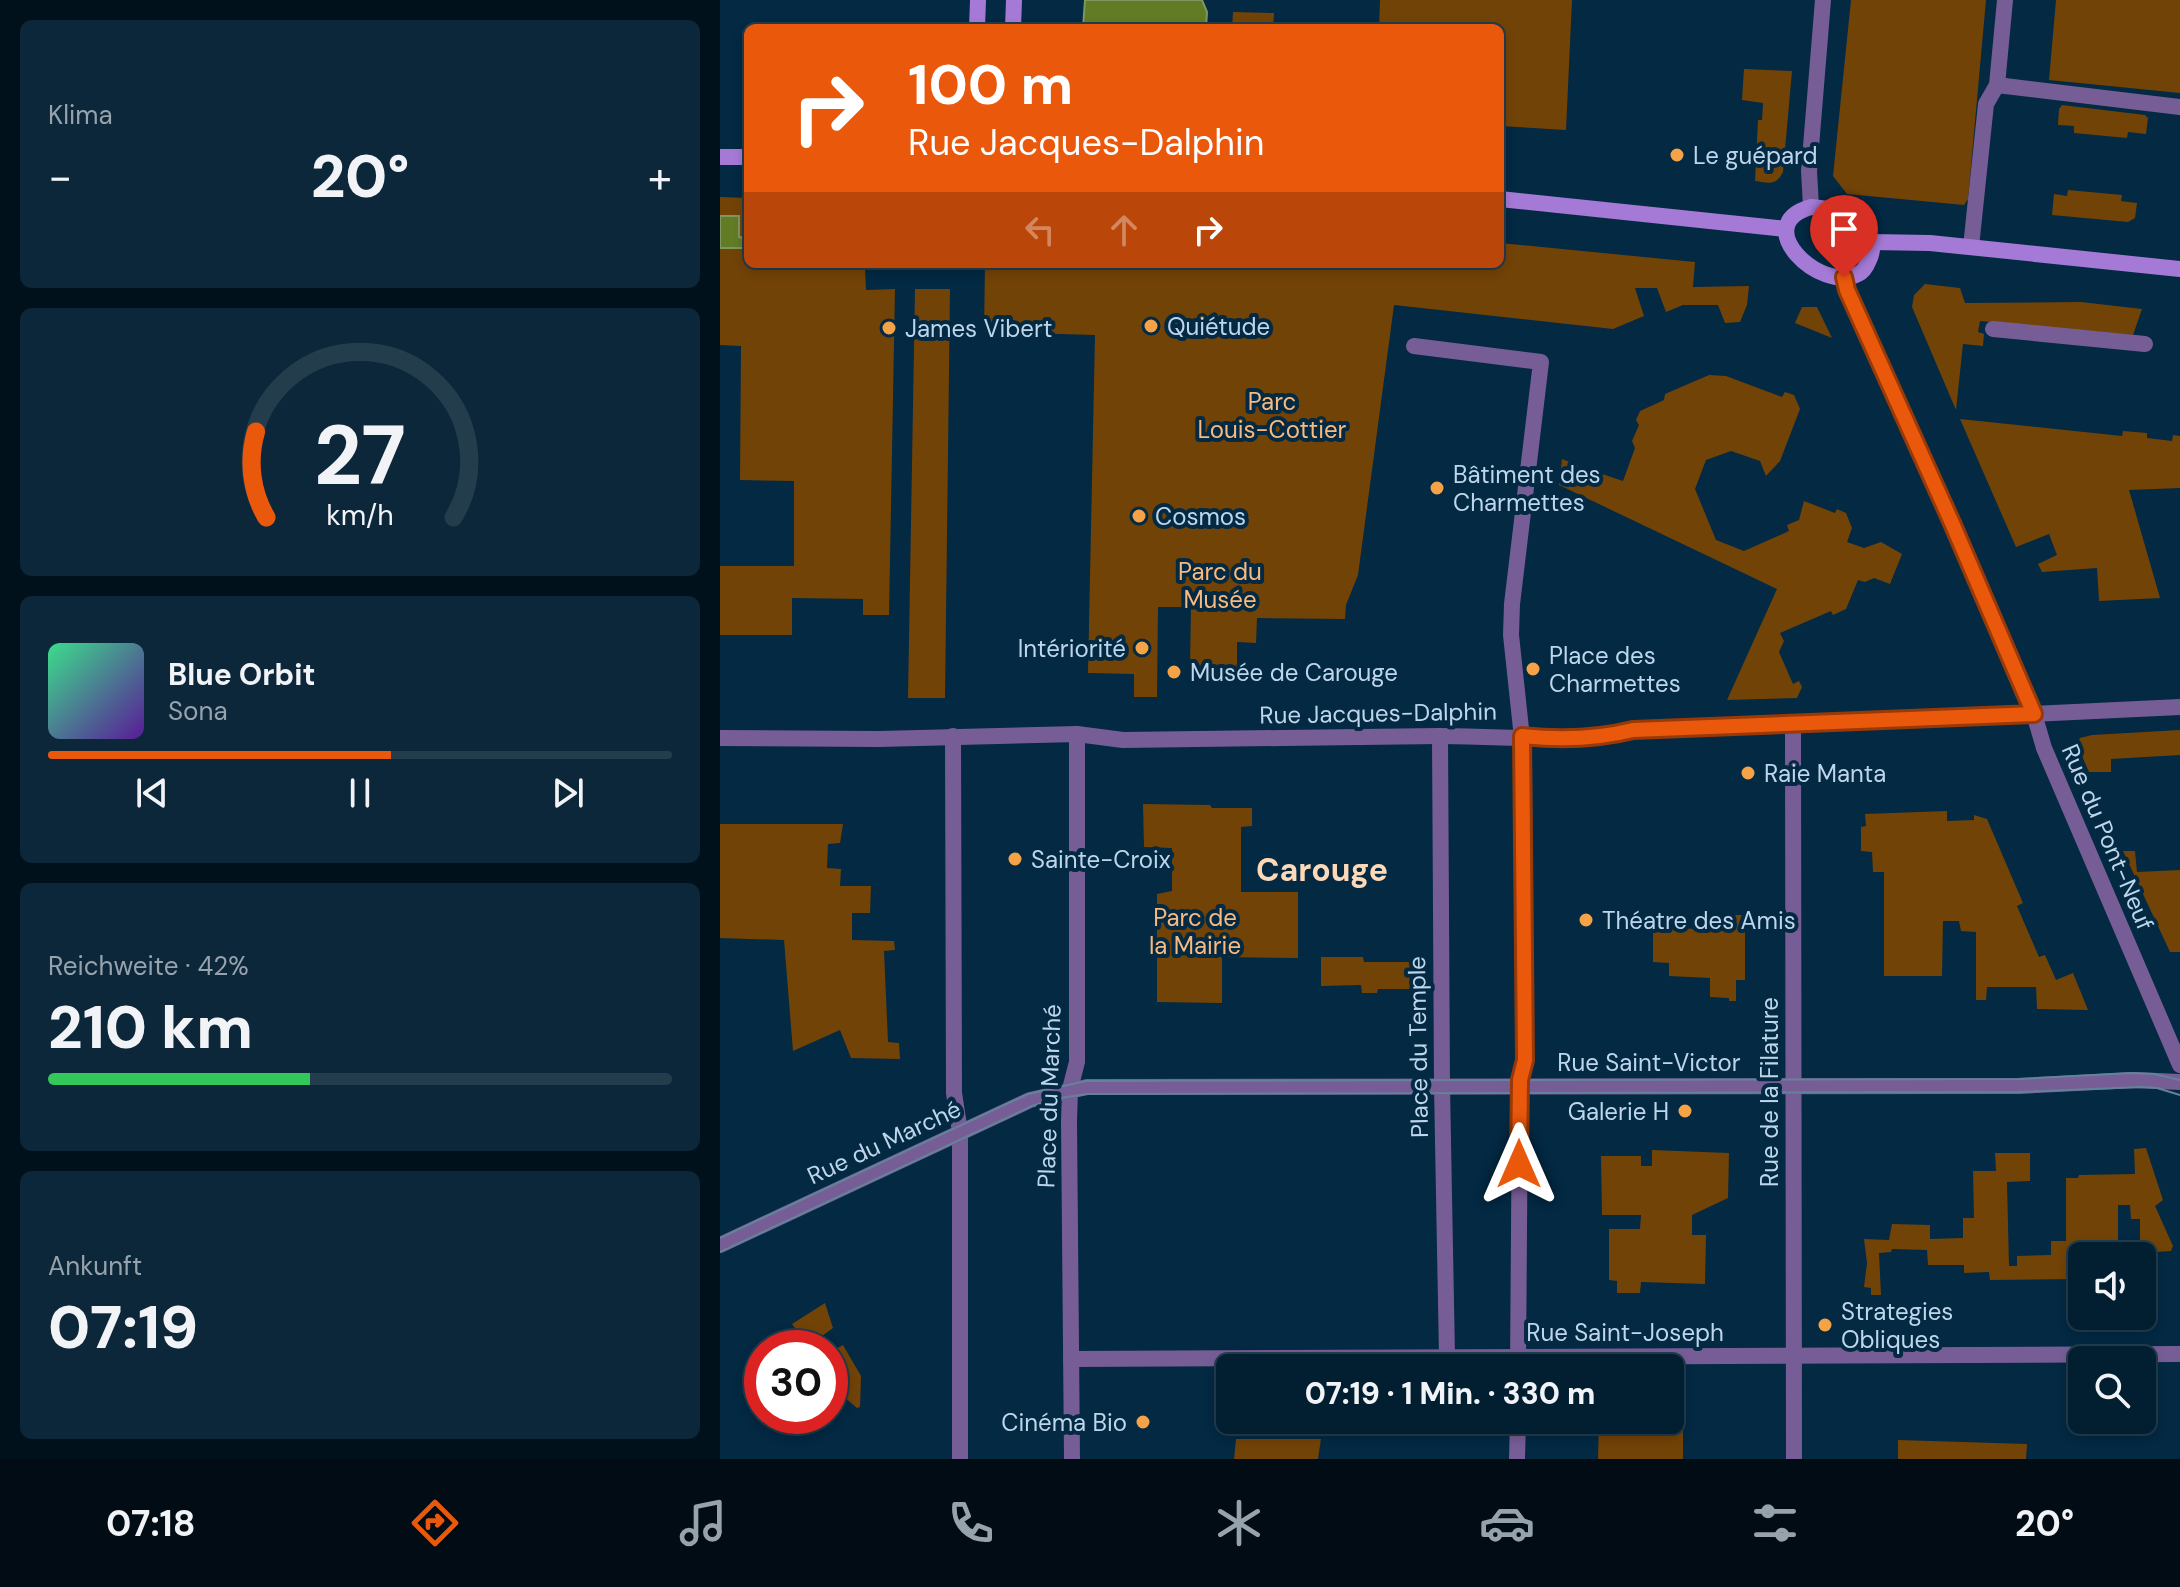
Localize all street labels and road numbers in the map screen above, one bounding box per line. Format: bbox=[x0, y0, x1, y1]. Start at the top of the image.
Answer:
street label: Rue Jacques-Dalphin bbox=[1259, 695, 1497, 731]
street label: Rue du Pont-Neuf bbox=[2055, 739, 2161, 935]
street label: Place du Temple bbox=[1401, 956, 1435, 1138]
street label: Rue de la Filature bbox=[1754, 997, 1785, 1187]
street label: Place du Marché bbox=[1030, 1003, 1068, 1189]
street label: Rue Saint-Victor bbox=[1557, 1047, 1741, 1078]
street label: Rue du Marché bbox=[802, 1093, 966, 1191]
street label: Rue Saint-Joseph bbox=[1526, 1317, 1724, 1348]

